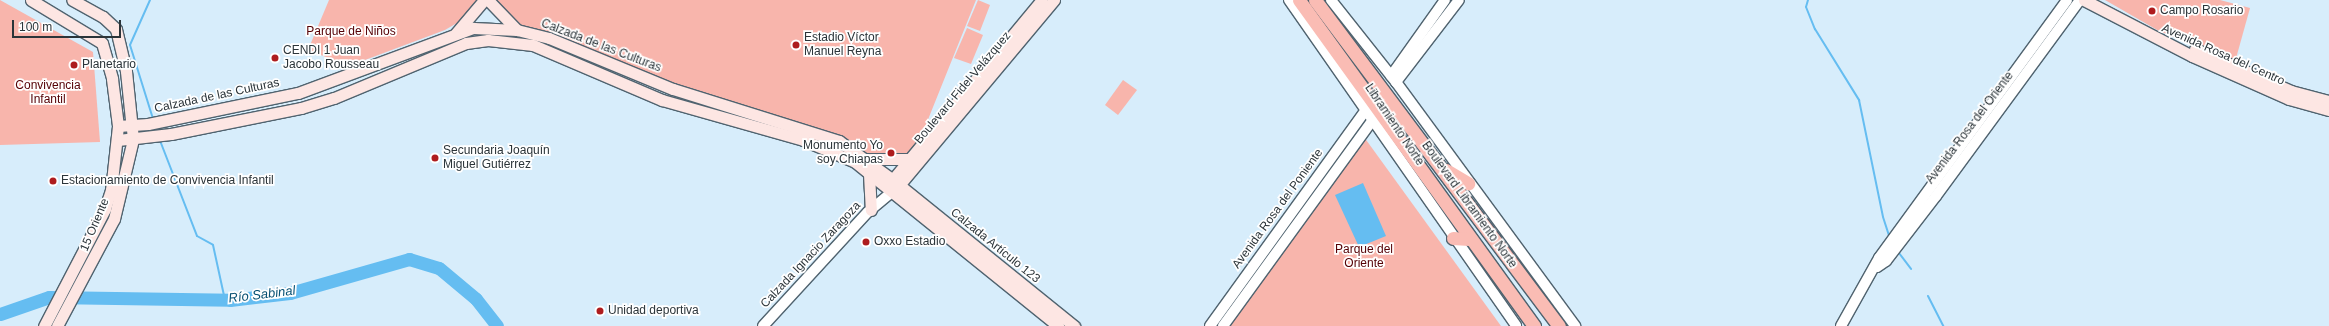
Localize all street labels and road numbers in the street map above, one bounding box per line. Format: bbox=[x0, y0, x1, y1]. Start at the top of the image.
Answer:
street label: Calzada de las Culturas bbox=[539, 16, 663, 76]
street label: Avenida Rosa del Centro bbox=[2159, 21, 2287, 89]
street label: Boulevard Fidel Velázquez bbox=[912, 29, 1014, 147]
street label: Avenida Rosa del Oriente bbox=[1923, 69, 2017, 187]
street label: Calzada de las Culturas bbox=[153, 76, 281, 116]
street label: Libramiento Norte bbox=[1361, 81, 1427, 169]
street label: Boulevard Libramiento Norte bbox=[1418, 139, 1520, 271]
street label: Avenida Rosa del Poniente bbox=[1230, 146, 1326, 272]
street label: 15 Oriente bbox=[77, 196, 113, 254]
street label: Calzada Ignacio Zaragoza bbox=[758, 199, 864, 311]
street label: Calzada Artículo 123 bbox=[947, 205, 1043, 287]

